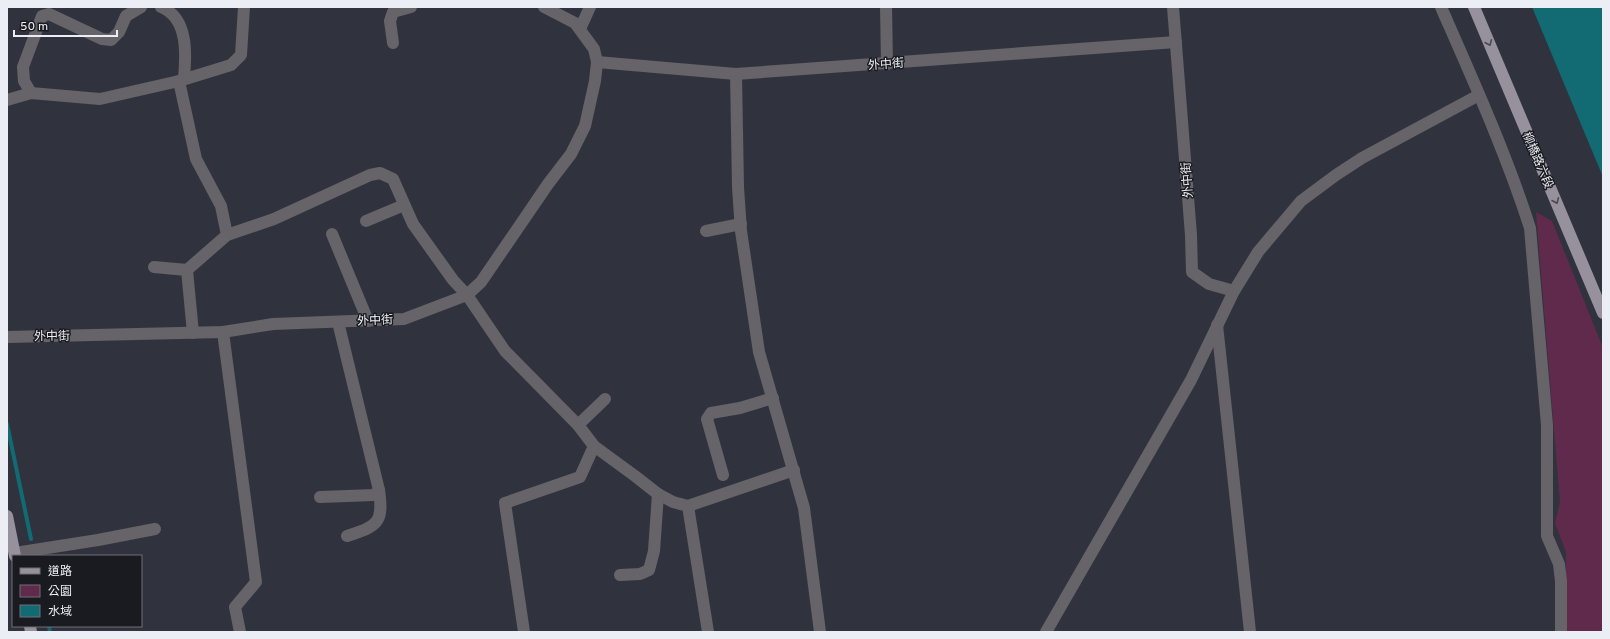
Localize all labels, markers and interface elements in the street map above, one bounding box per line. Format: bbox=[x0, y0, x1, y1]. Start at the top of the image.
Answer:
scale bar bbox=[14, 12, 117, 38]
text: 50 m bbox=[20, 19, 48, 35]
one-way arrow bbox=[1484, 39, 1492, 46]
street label: 外中街 bbox=[868, 56, 905, 74]
street label: 柳橋路六段 bbox=[1518, 130, 1556, 191]
street label: 外中街 bbox=[1179, 161, 1197, 198]
one-way arrow bbox=[1551, 198, 1559, 205]
street label: 外中街 bbox=[357, 312, 393, 330]
street label: 外中街 bbox=[34, 329, 70, 345]
legend bbox=[12, 555, 142, 627]
text: 道路 bbox=[48, 564, 72, 580]
text: 公園 bbox=[48, 584, 72, 600]
text: 水域 bbox=[48, 604, 72, 620]

